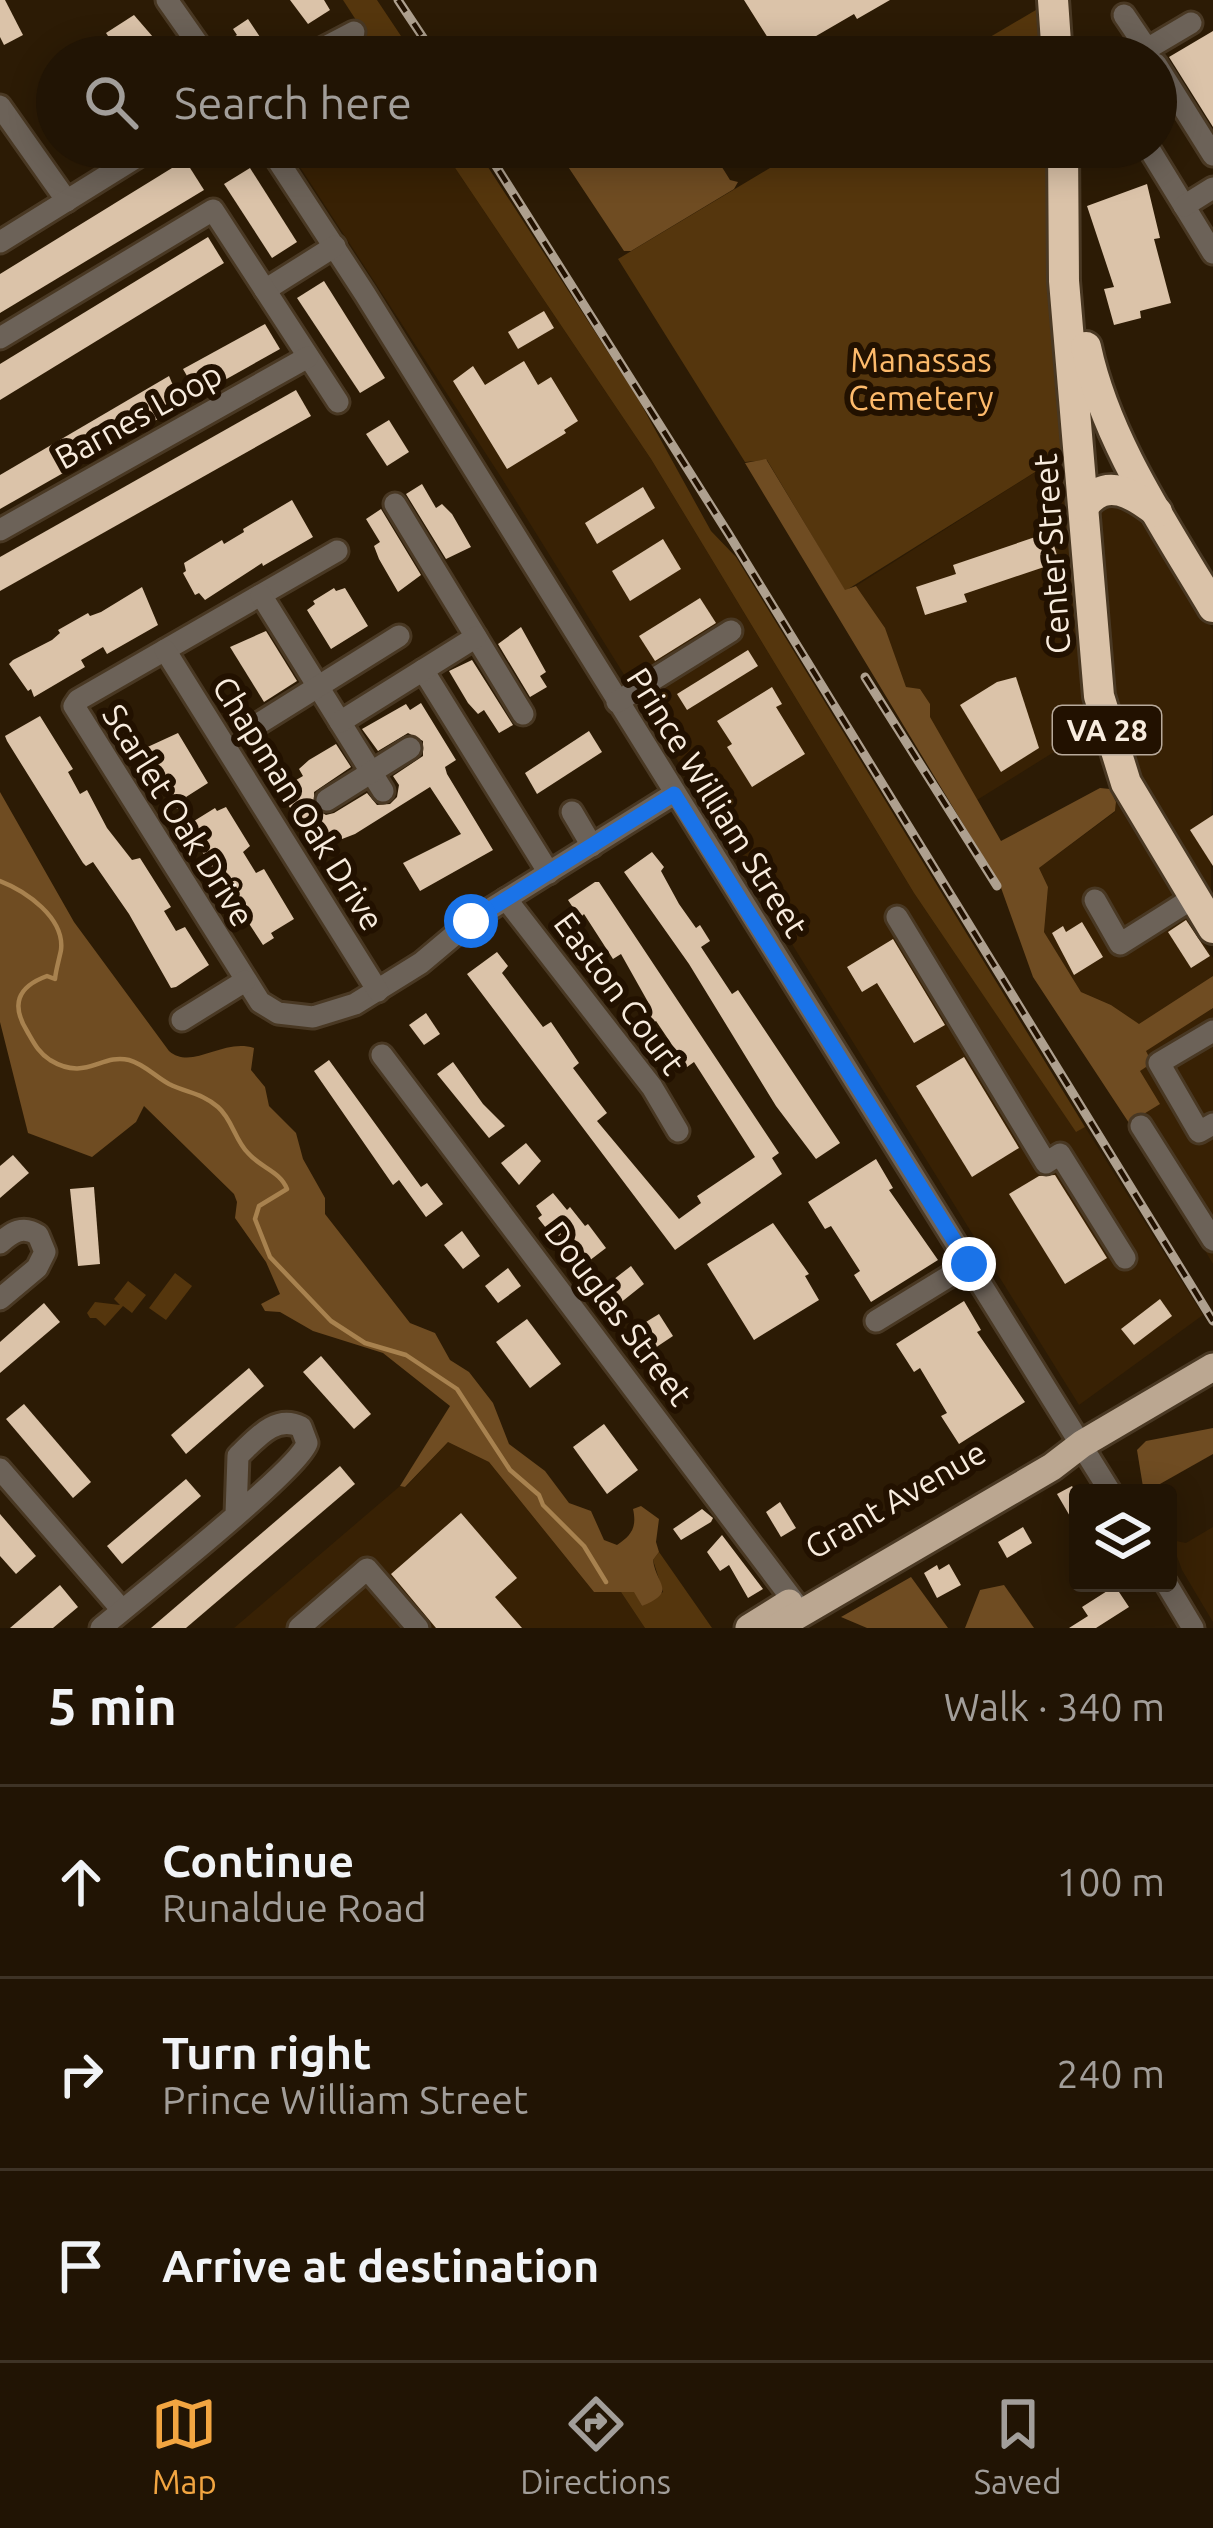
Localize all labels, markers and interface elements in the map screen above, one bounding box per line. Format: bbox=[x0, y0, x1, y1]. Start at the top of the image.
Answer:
search box bbox=[36, 36, 1177, 168]
icon: search bbox=[78, 69, 144, 135]
text: Search here bbox=[174, 77, 412, 128]
park label: Manassas Cemetery bbox=[848, 341, 994, 416]
street label: Barnes Loop bbox=[49, 354, 227, 476]
street label: Center Street bbox=[1026, 453, 1076, 655]
street label: Prince William Street bbox=[620, 661, 816, 943]
street label: Chapman Oak Drive bbox=[206, 669, 392, 937]
street label: Scarlet Oak Drive bbox=[96, 697, 262, 933]
road number: VA 28 bbox=[1053, 706, 1161, 754]
route start bbox=[444, 894, 498, 948]
street label: Easton Court bbox=[547, 905, 693, 1081]
street label: Douglas Street bbox=[538, 1214, 700, 1412]
route end bbox=[942, 1237, 996, 1291]
street label: Grant Avenue bbox=[798, 1433, 992, 1565]
map controls bbox=[1069, 1484, 1177, 1592]
button: layers bbox=[1069, 1484, 1177, 1592]
text: 5 min bbox=[48, 1677, 177, 1735]
text: Walk · 340 m bbox=[944, 1685, 1165, 1728]
text: Continue bbox=[162, 1835, 354, 1886]
icon: ahead bbox=[48, 1849, 114, 1915]
text: 100 m bbox=[1056, 1860, 1165, 1903]
text: Runaldue Road bbox=[162, 1886, 427, 1929]
text: Turn right bbox=[162, 2027, 371, 2078]
icon: right bbox=[48, 2041, 114, 2107]
text: 240 m bbox=[1056, 2052, 1165, 2095]
text: Prince William Street bbox=[162, 2078, 528, 2121]
icon: arrive bbox=[48, 2233, 114, 2299]
text: Arrive at destination bbox=[162, 2240, 599, 2291]
tab: Map bbox=[151, 2391, 217, 2500]
tab: Directions bbox=[520, 2391, 671, 2500]
tab: Saved bbox=[974, 2391, 1062, 2500]

